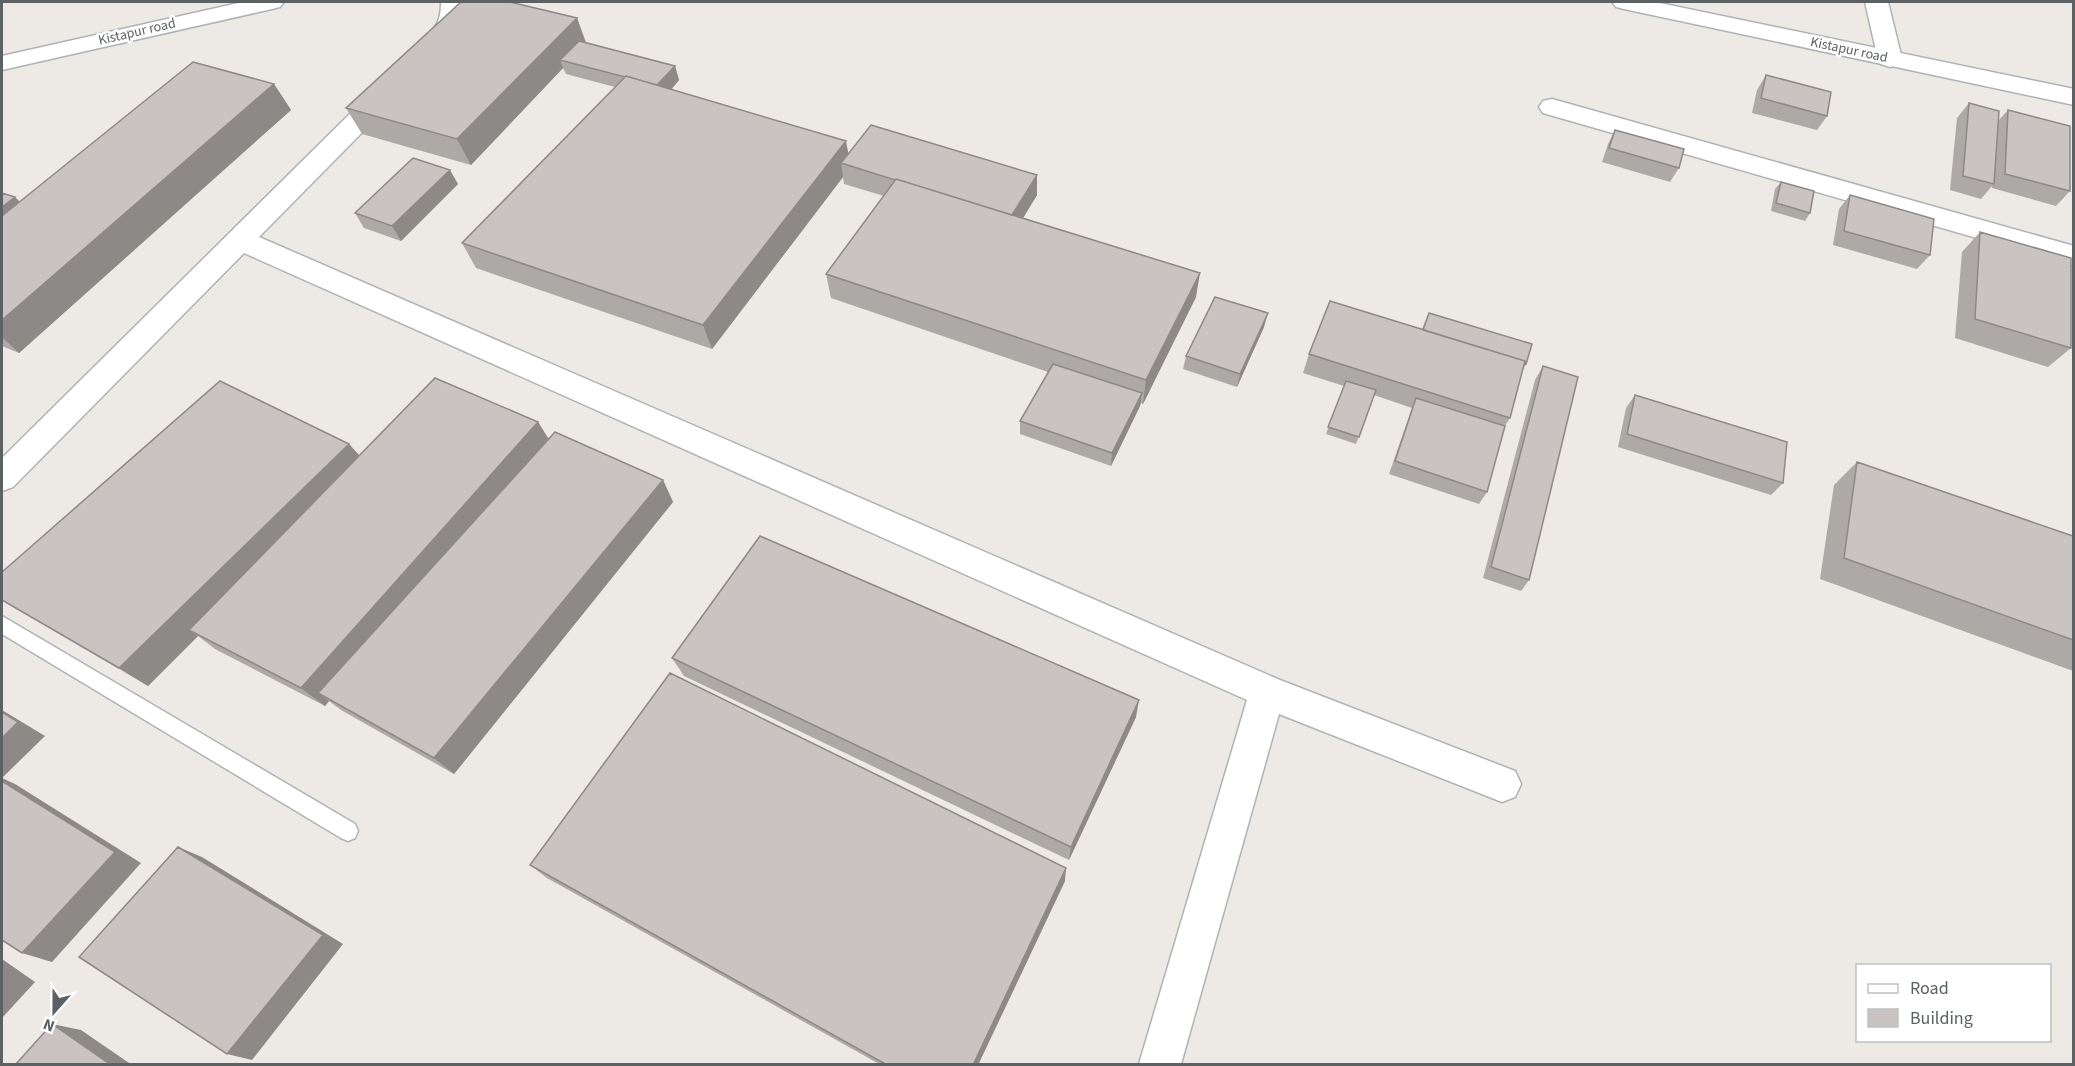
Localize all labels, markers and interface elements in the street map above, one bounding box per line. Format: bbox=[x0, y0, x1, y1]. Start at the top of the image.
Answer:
street label: Kistapur road bbox=[96, 13, 178, 51]
street label: Kistapur road bbox=[1808, 32, 1890, 68]
legend bbox=[1856, 964, 2051, 1042]
text: Road bbox=[1910, 976, 1949, 1001]
north arrow bbox=[24, 982, 84, 1042]
text: Building bbox=[1910, 1006, 1973, 1031]
text: N bbox=[40, 1013, 58, 1037]

